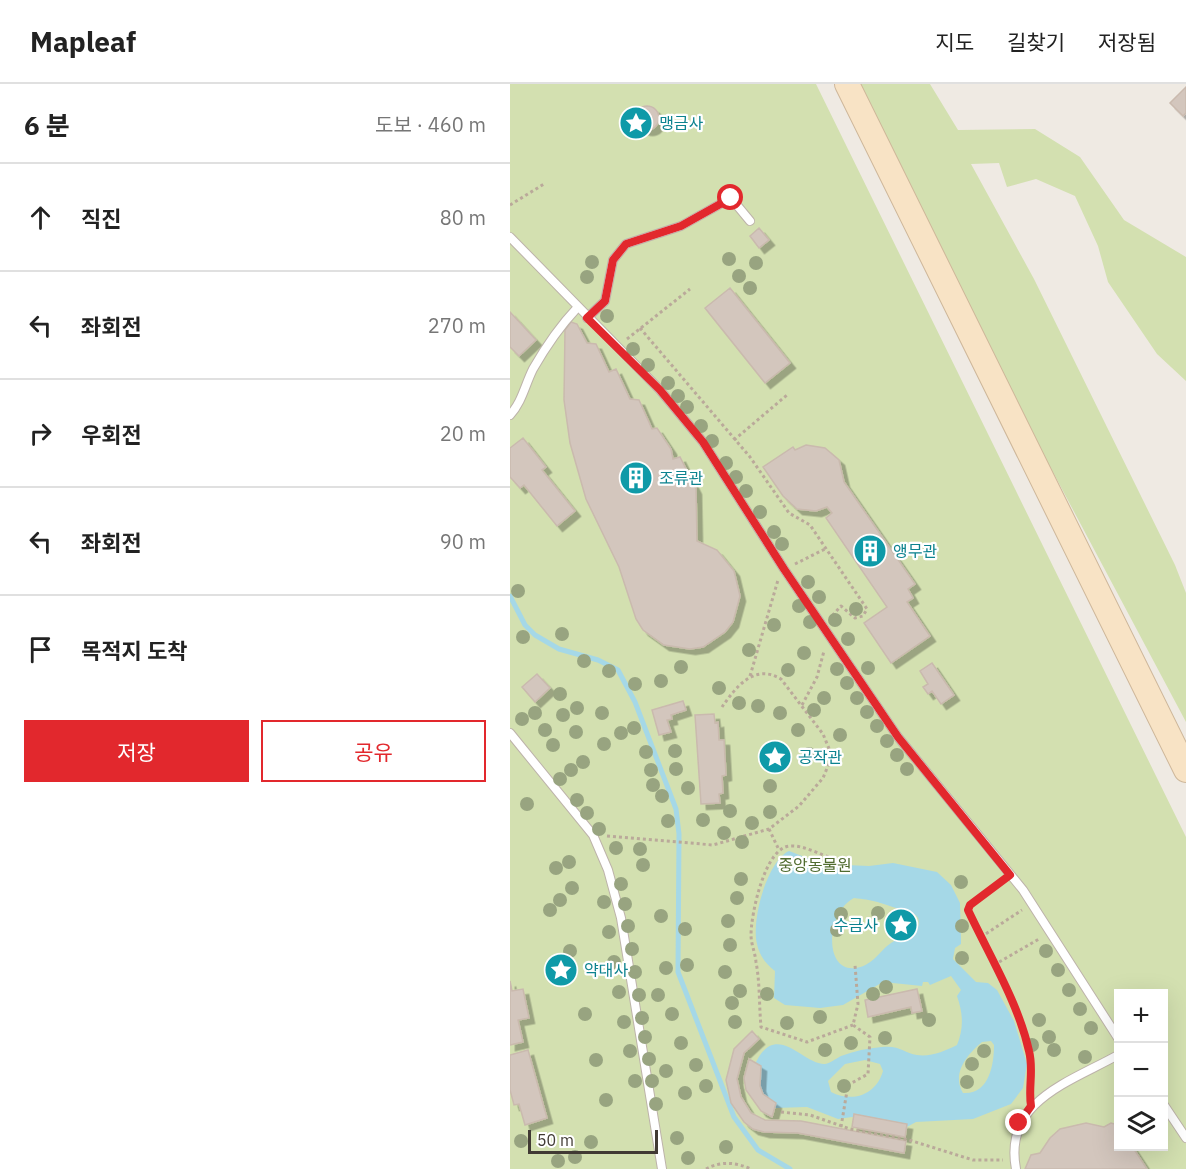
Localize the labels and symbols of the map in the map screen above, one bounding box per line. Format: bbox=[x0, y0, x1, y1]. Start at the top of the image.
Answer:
place icon: 맹금사 bbox=[618, 105, 654, 141]
place label: 맹금사 bbox=[659, 113, 703, 133]
route start bbox=[717, 184, 743, 210]
building icon: 조류관 bbox=[618, 460, 654, 496]
place label: 조류관 bbox=[659, 468, 703, 488]
building icon: 앵무관 bbox=[852, 533, 888, 569]
place label: 앵무관 bbox=[893, 541, 937, 561]
place icon: 공작관 bbox=[757, 739, 793, 775]
place label: 공작관 bbox=[798, 747, 842, 767]
park label: 중앙동물원 bbox=[778, 855, 852, 875]
place icon: 수금사 bbox=[883, 907, 919, 943]
place label: 수금사 bbox=[834, 915, 878, 935]
place icon: 약대사 bbox=[543, 952, 579, 988]
place label: 약대사 bbox=[584, 960, 628, 980]
route end bbox=[1005, 1109, 1031, 1135]
scale bar bbox=[528, 1127, 658, 1154]

